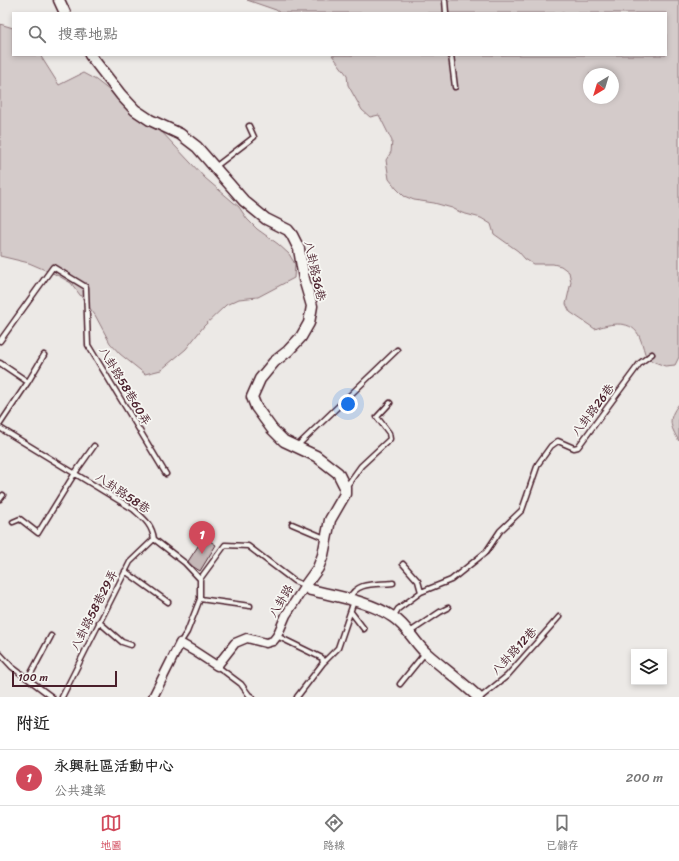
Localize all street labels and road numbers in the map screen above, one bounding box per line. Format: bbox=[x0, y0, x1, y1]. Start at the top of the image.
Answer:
street label: 八卦路36巷 bbox=[297, 239, 333, 303]
street label: 八卦路58巷60弄 bbox=[93, 342, 157, 430]
street label: 八卦路26巷 bbox=[566, 379, 620, 441]
street label: 八卦路58巷 bbox=[91, 466, 155, 520]
street label: 八卦路58巷29弄 bbox=[64, 565, 124, 655]
street label: 八卦路 bbox=[262, 580, 300, 622]
street label: 八卦路12巷 bbox=[485, 622, 543, 680]

